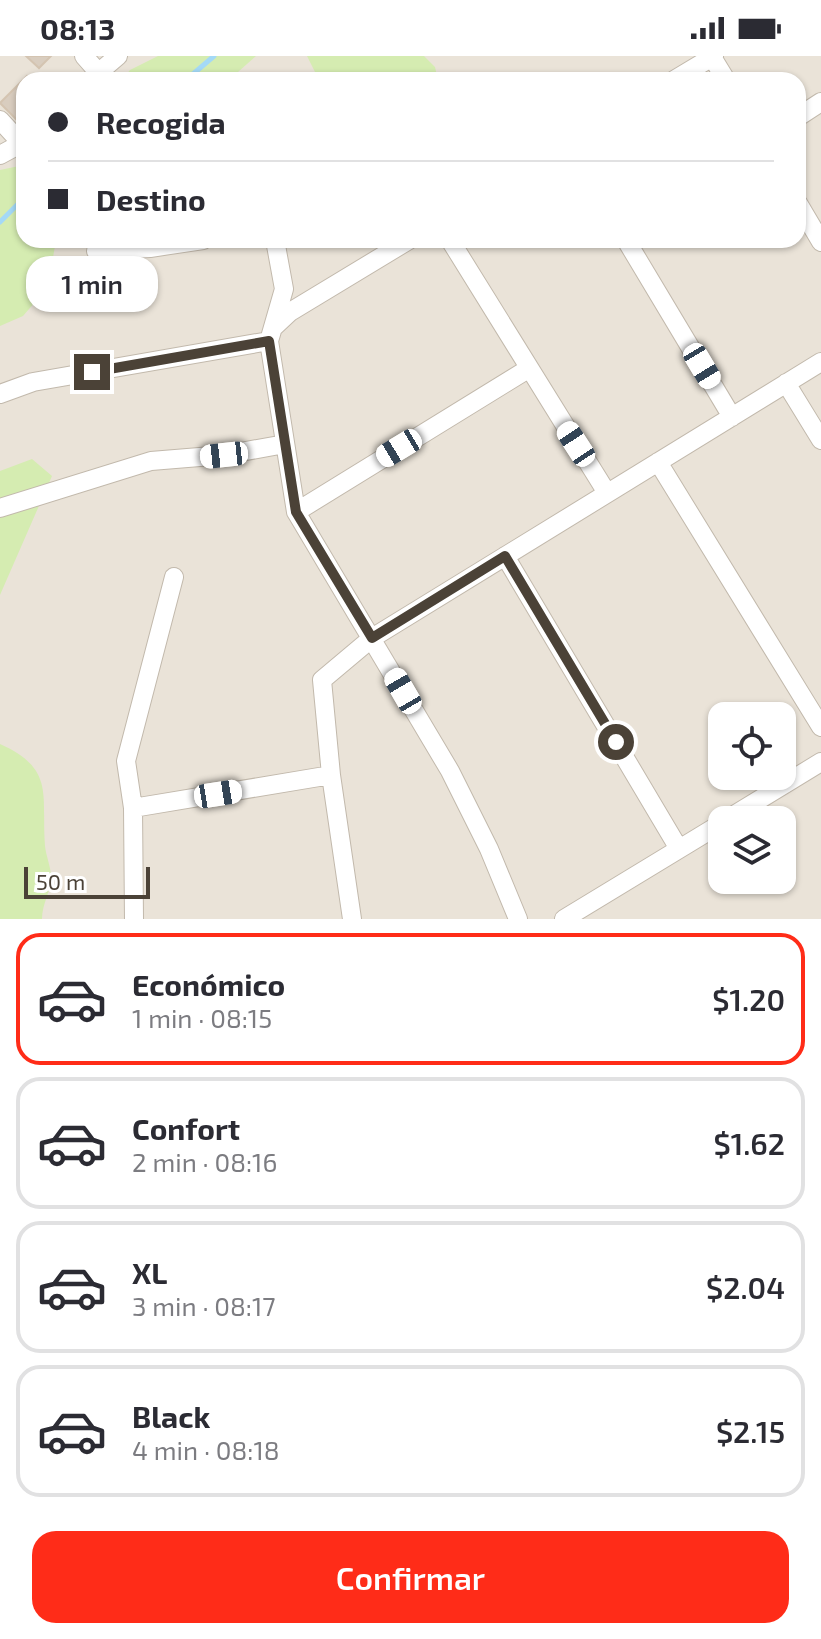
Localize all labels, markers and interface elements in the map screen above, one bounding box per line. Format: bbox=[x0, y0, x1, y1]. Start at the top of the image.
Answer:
text: 08:13 bbox=[40, 10, 115, 46]
text: Recogida bbox=[96, 104, 226, 140]
text: Destino bbox=[96, 181, 206, 217]
callout: 1 min bbox=[26, 256, 158, 312]
text: 1 min bbox=[61, 268, 123, 299]
car bbox=[679, 339, 725, 393]
route end bbox=[74, 354, 110, 390]
car bbox=[553, 417, 599, 471]
car bbox=[372, 425, 426, 471]
car bbox=[199, 441, 249, 469]
car bbox=[381, 664, 425, 718]
map controls bbox=[708, 702, 796, 894]
button: locate bbox=[708, 702, 796, 790]
route start bbox=[598, 724, 634, 760]
car bbox=[192, 778, 244, 810]
button: layers bbox=[708, 806, 796, 894]
scale bar bbox=[24, 863, 150, 899]
text: 50 m bbox=[36, 868, 85, 894]
icon: car bbox=[36, 963, 108, 1035]
text: Económico bbox=[132, 966, 285, 1002]
text: $1.20 bbox=[712, 981, 785, 1017]
text: 1 min · 08:15 bbox=[132, 1002, 272, 1033]
icon: car bbox=[36, 1107, 108, 1179]
text: Confort bbox=[132, 1110, 240, 1146]
text: $1.62 bbox=[713, 1125, 785, 1161]
text: 2 min · 08:16 bbox=[132, 1146, 277, 1177]
icon: car bbox=[36, 1251, 108, 1323]
text: XL bbox=[132, 1254, 167, 1290]
text: $2.04 bbox=[706, 1269, 785, 1305]
text: 3 min · 08:17 bbox=[132, 1290, 276, 1321]
icon: car bbox=[36, 1395, 108, 1467]
text: Black bbox=[132, 1398, 210, 1434]
text: $2.15 bbox=[716, 1413, 785, 1449]
text: 4 min · 08:18 bbox=[132, 1434, 280, 1465]
button: Confirmar bbox=[32, 1531, 789, 1623]

